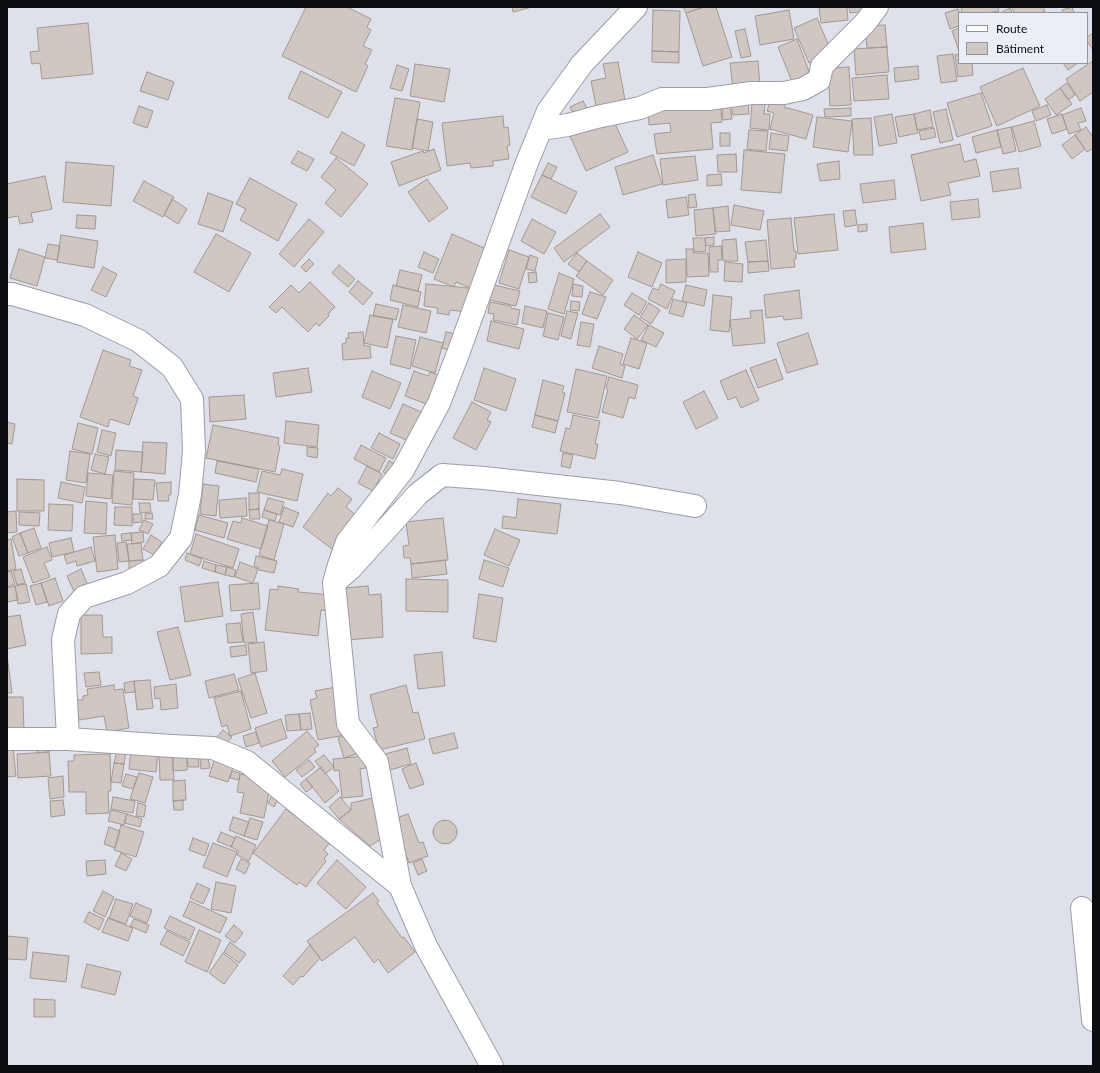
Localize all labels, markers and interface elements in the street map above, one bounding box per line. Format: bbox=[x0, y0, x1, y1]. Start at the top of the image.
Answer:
legend bbox=[958, 12, 1088, 64]
text: Route bbox=[996, 21, 1027, 36]
text: Bâtiment bbox=[996, 41, 1044, 56]

